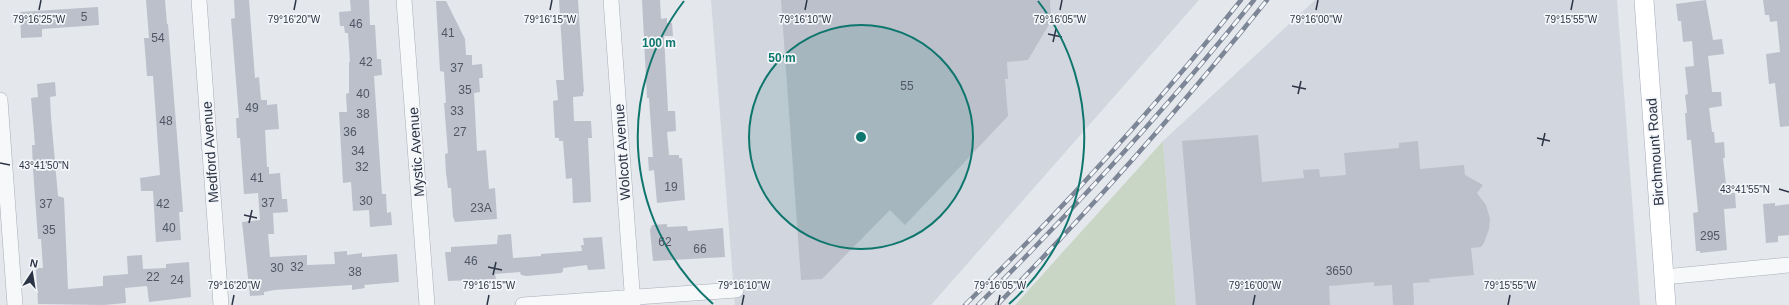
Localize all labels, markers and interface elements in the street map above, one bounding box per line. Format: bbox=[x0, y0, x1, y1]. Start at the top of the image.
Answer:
house number: 5 bbox=[81, 10, 88, 24]
text: 79°16'25"W bbox=[13, 14, 66, 25]
text: 79°16'20"W bbox=[268, 14, 321, 25]
text: 79°16'15"W bbox=[524, 14, 577, 25]
text: 79°16'10"W bbox=[779, 14, 832, 25]
text: 79°16'05"W bbox=[1034, 14, 1087, 25]
text: 79°16'00"W bbox=[1290, 14, 1343, 25]
text: 79°15'55"W bbox=[1545, 14, 1598, 25]
house number: 46 bbox=[349, 17, 363, 31]
house number: 41 bbox=[441, 26, 455, 40]
house number: 54 bbox=[151, 31, 165, 45]
text: 100 m bbox=[642, 36, 676, 50]
text: 50 m bbox=[768, 51, 796, 65]
house number: 42 bbox=[359, 55, 373, 69]
house number: 37 bbox=[450, 61, 464, 75]
house number: 55 bbox=[900, 79, 914, 93]
house number: 35 bbox=[458, 83, 472, 97]
house number: 40 bbox=[356, 87, 370, 101]
street label: Birchmount Road bbox=[1643, 97, 1667, 207]
street label: Medford Avenue bbox=[198, 101, 222, 203]
house number: 49 bbox=[245, 101, 259, 115]
street label: Wolcott Avenue bbox=[611, 103, 633, 201]
house number: 33 bbox=[450, 104, 464, 118]
street label: Mystic Avenue bbox=[405, 106, 427, 197]
house number: 38 bbox=[356, 107, 370, 121]
house number: 48 bbox=[159, 114, 173, 128]
house number: 36 bbox=[343, 125, 357, 139]
house number: 27 bbox=[453, 125, 467, 139]
centre of rings bbox=[854, 130, 868, 144]
house number: 34 bbox=[351, 144, 365, 158]
text: 43°41'50"N bbox=[19, 160, 69, 171]
house number: 32 bbox=[355, 160, 369, 174]
house number: 41 bbox=[250, 171, 264, 185]
house number: 19 bbox=[664, 180, 678, 194]
text: 43°41'55"N bbox=[1720, 184, 1770, 195]
house number: 30 bbox=[359, 194, 373, 208]
house number: 37 bbox=[261, 196, 275, 210]
house number: 37 bbox=[39, 197, 53, 211]
house number: 42 bbox=[156, 197, 170, 211]
house number: 23A bbox=[470, 201, 492, 215]
house number: 40 bbox=[162, 221, 176, 235]
house number: 35 bbox=[42, 223, 56, 237]
house number: 295 bbox=[1700, 229, 1720, 243]
house number: 62 bbox=[658, 235, 672, 249]
house number: 66 bbox=[693, 242, 707, 256]
north arrow bbox=[12, 253, 52, 293]
house number: 46 bbox=[464, 254, 478, 268]
text: N bbox=[29, 257, 39, 270]
house number: 32 bbox=[290, 260, 304, 274]
house number: 30 bbox=[270, 261, 284, 275]
house number: 3650 bbox=[1326, 264, 1353, 278]
house number: 38 bbox=[348, 265, 362, 279]
house number: 22 bbox=[146, 270, 160, 284]
house number: 24 bbox=[170, 273, 184, 287]
text: 79°16'20"W bbox=[208, 280, 261, 291]
text: 79°16'15"W bbox=[463, 280, 516, 291]
text: 79°16'10"W bbox=[718, 280, 771, 291]
text: 79°16'05"W bbox=[974, 280, 1027, 291]
text: 79°16'00"W bbox=[1229, 280, 1282, 291]
text: 79°15'55"W bbox=[1484, 280, 1537, 291]

